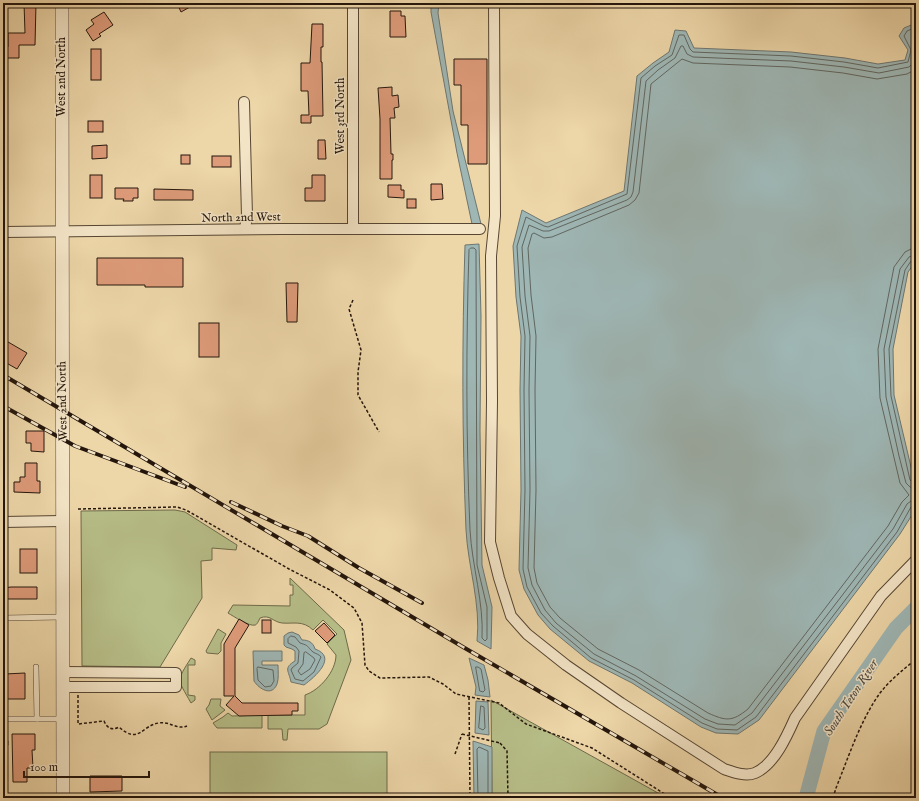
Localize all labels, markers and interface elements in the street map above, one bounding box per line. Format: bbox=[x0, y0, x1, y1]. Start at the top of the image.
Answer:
street label: West 2nd North bbox=[54, 37, 69, 117]
street label: West 3rd North bbox=[333, 77, 348, 154]
street label: North 2nd West bbox=[201, 209, 281, 226]
street label: West 2nd North bbox=[54, 360, 71, 441]
water label: South Teton River bbox=[820, 656, 883, 739]
scale bar bbox=[24, 753, 149, 779]
text: 100 m bbox=[30, 760, 58, 775]

